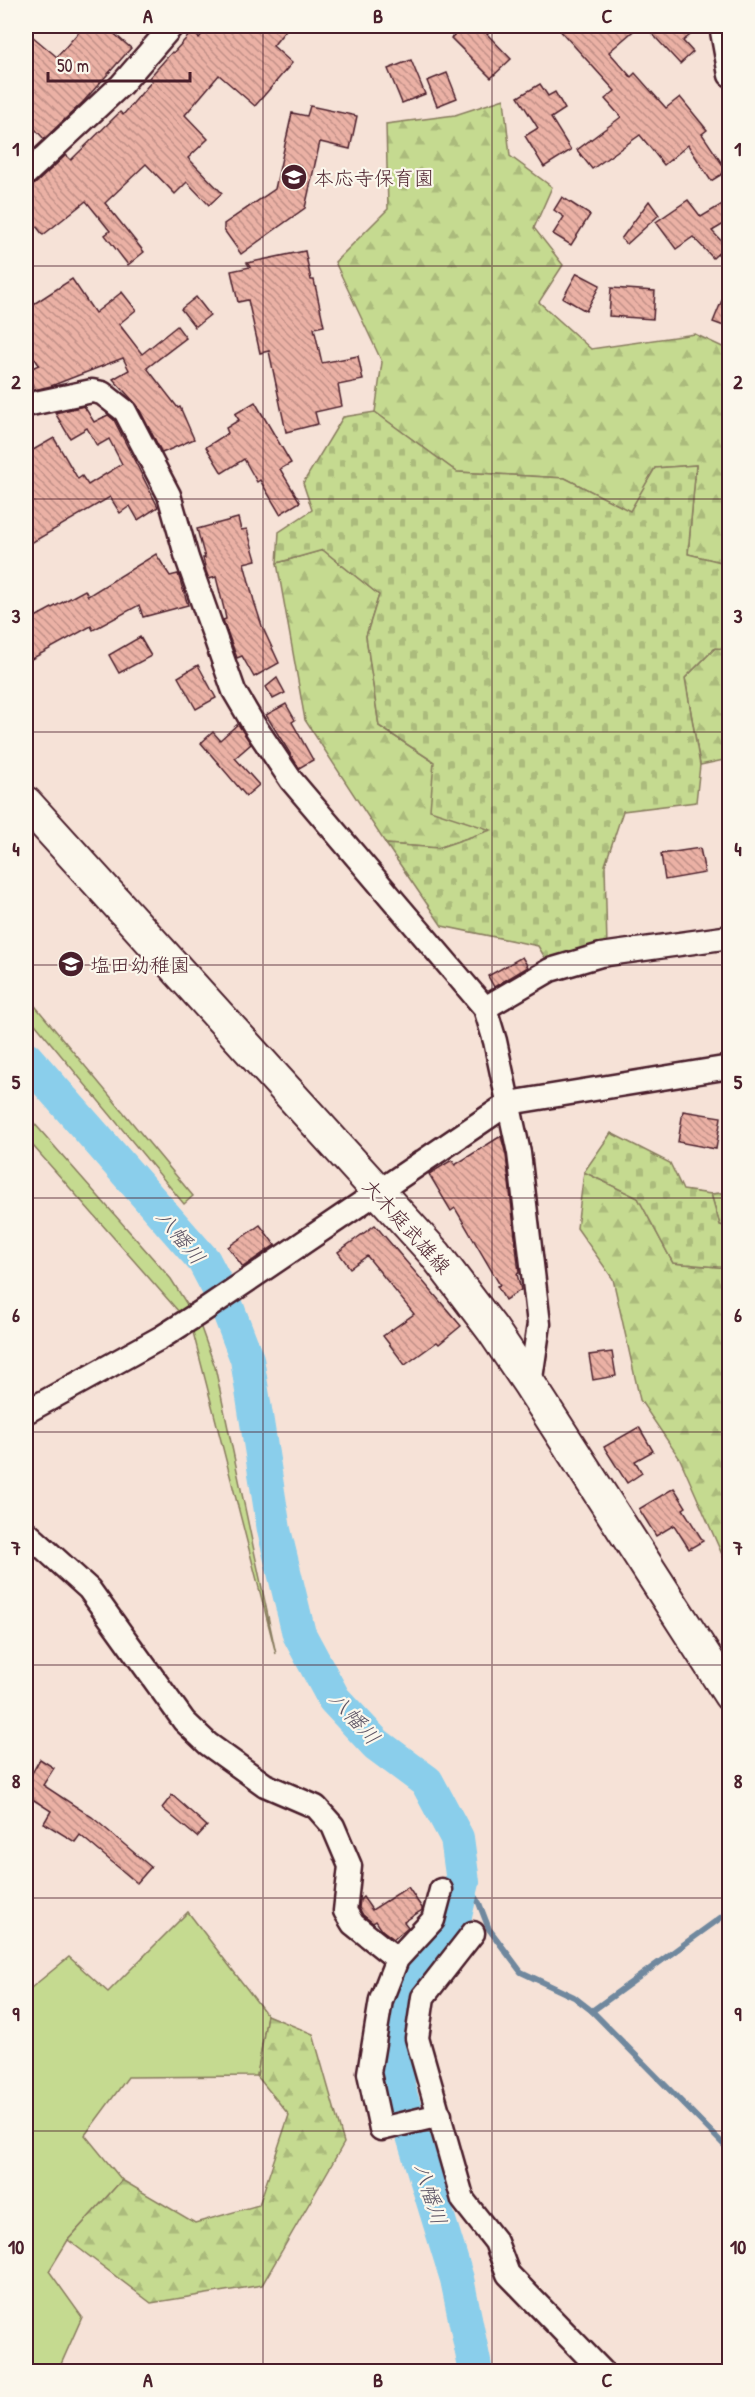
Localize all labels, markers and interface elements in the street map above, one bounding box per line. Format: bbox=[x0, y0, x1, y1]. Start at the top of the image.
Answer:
text: A bbox=[143, 2, 153, 29]
text: B bbox=[373, 2, 383, 29]
text: C bbox=[602, 2, 613, 29]
scale bar bbox=[48, 45, 190, 83]
text: 50 m bbox=[57, 53, 89, 78]
text: 1 bbox=[12, 135, 20, 162]
text: 1 bbox=[734, 135, 742, 162]
school or university icon: 本応寺保育園 bbox=[279, 162, 309, 192]
place label: 本応寺保育園 bbox=[314, 164, 434, 191]
text: 2 bbox=[11, 368, 21, 395]
text: 2 bbox=[733, 368, 743, 395]
text: 3 bbox=[12, 602, 21, 629]
text: 3 bbox=[734, 602, 743, 629]
text: 4 bbox=[12, 835, 20, 862]
text: 4 bbox=[734, 835, 742, 862]
school or university icon: 塩田幼稚園 bbox=[56, 949, 86, 979]
place label: 塩田幼稚園 bbox=[90, 951, 190, 978]
text: 5 bbox=[12, 1068, 21, 1095]
text: 5 bbox=[734, 1068, 743, 1095]
street label: 大木庭武雄線 bbox=[357, 1172, 457, 1280]
water label: 八幡川 bbox=[150, 1203, 212, 1271]
text: 6 bbox=[12, 1301, 20, 1328]
text: 6 bbox=[734, 1301, 742, 1328]
text: 7 bbox=[10, 1534, 21, 1561]
text: 7 bbox=[732, 1534, 743, 1561]
water label: 八幡川 bbox=[323, 1685, 387, 1751]
text: 8 bbox=[12, 1767, 21, 1794]
text: 8 bbox=[734, 1767, 743, 1794]
text: 9 bbox=[12, 2000, 20, 2027]
text: 9 bbox=[734, 2000, 742, 2027]
water label: 八幡川 bbox=[408, 2160, 454, 2228]
text: 10 bbox=[8, 2233, 24, 2260]
text: 10 bbox=[730, 2233, 746, 2260]
text: A bbox=[143, 2366, 153, 2393]
text: B bbox=[373, 2366, 383, 2393]
text: C bbox=[602, 2366, 613, 2393]

